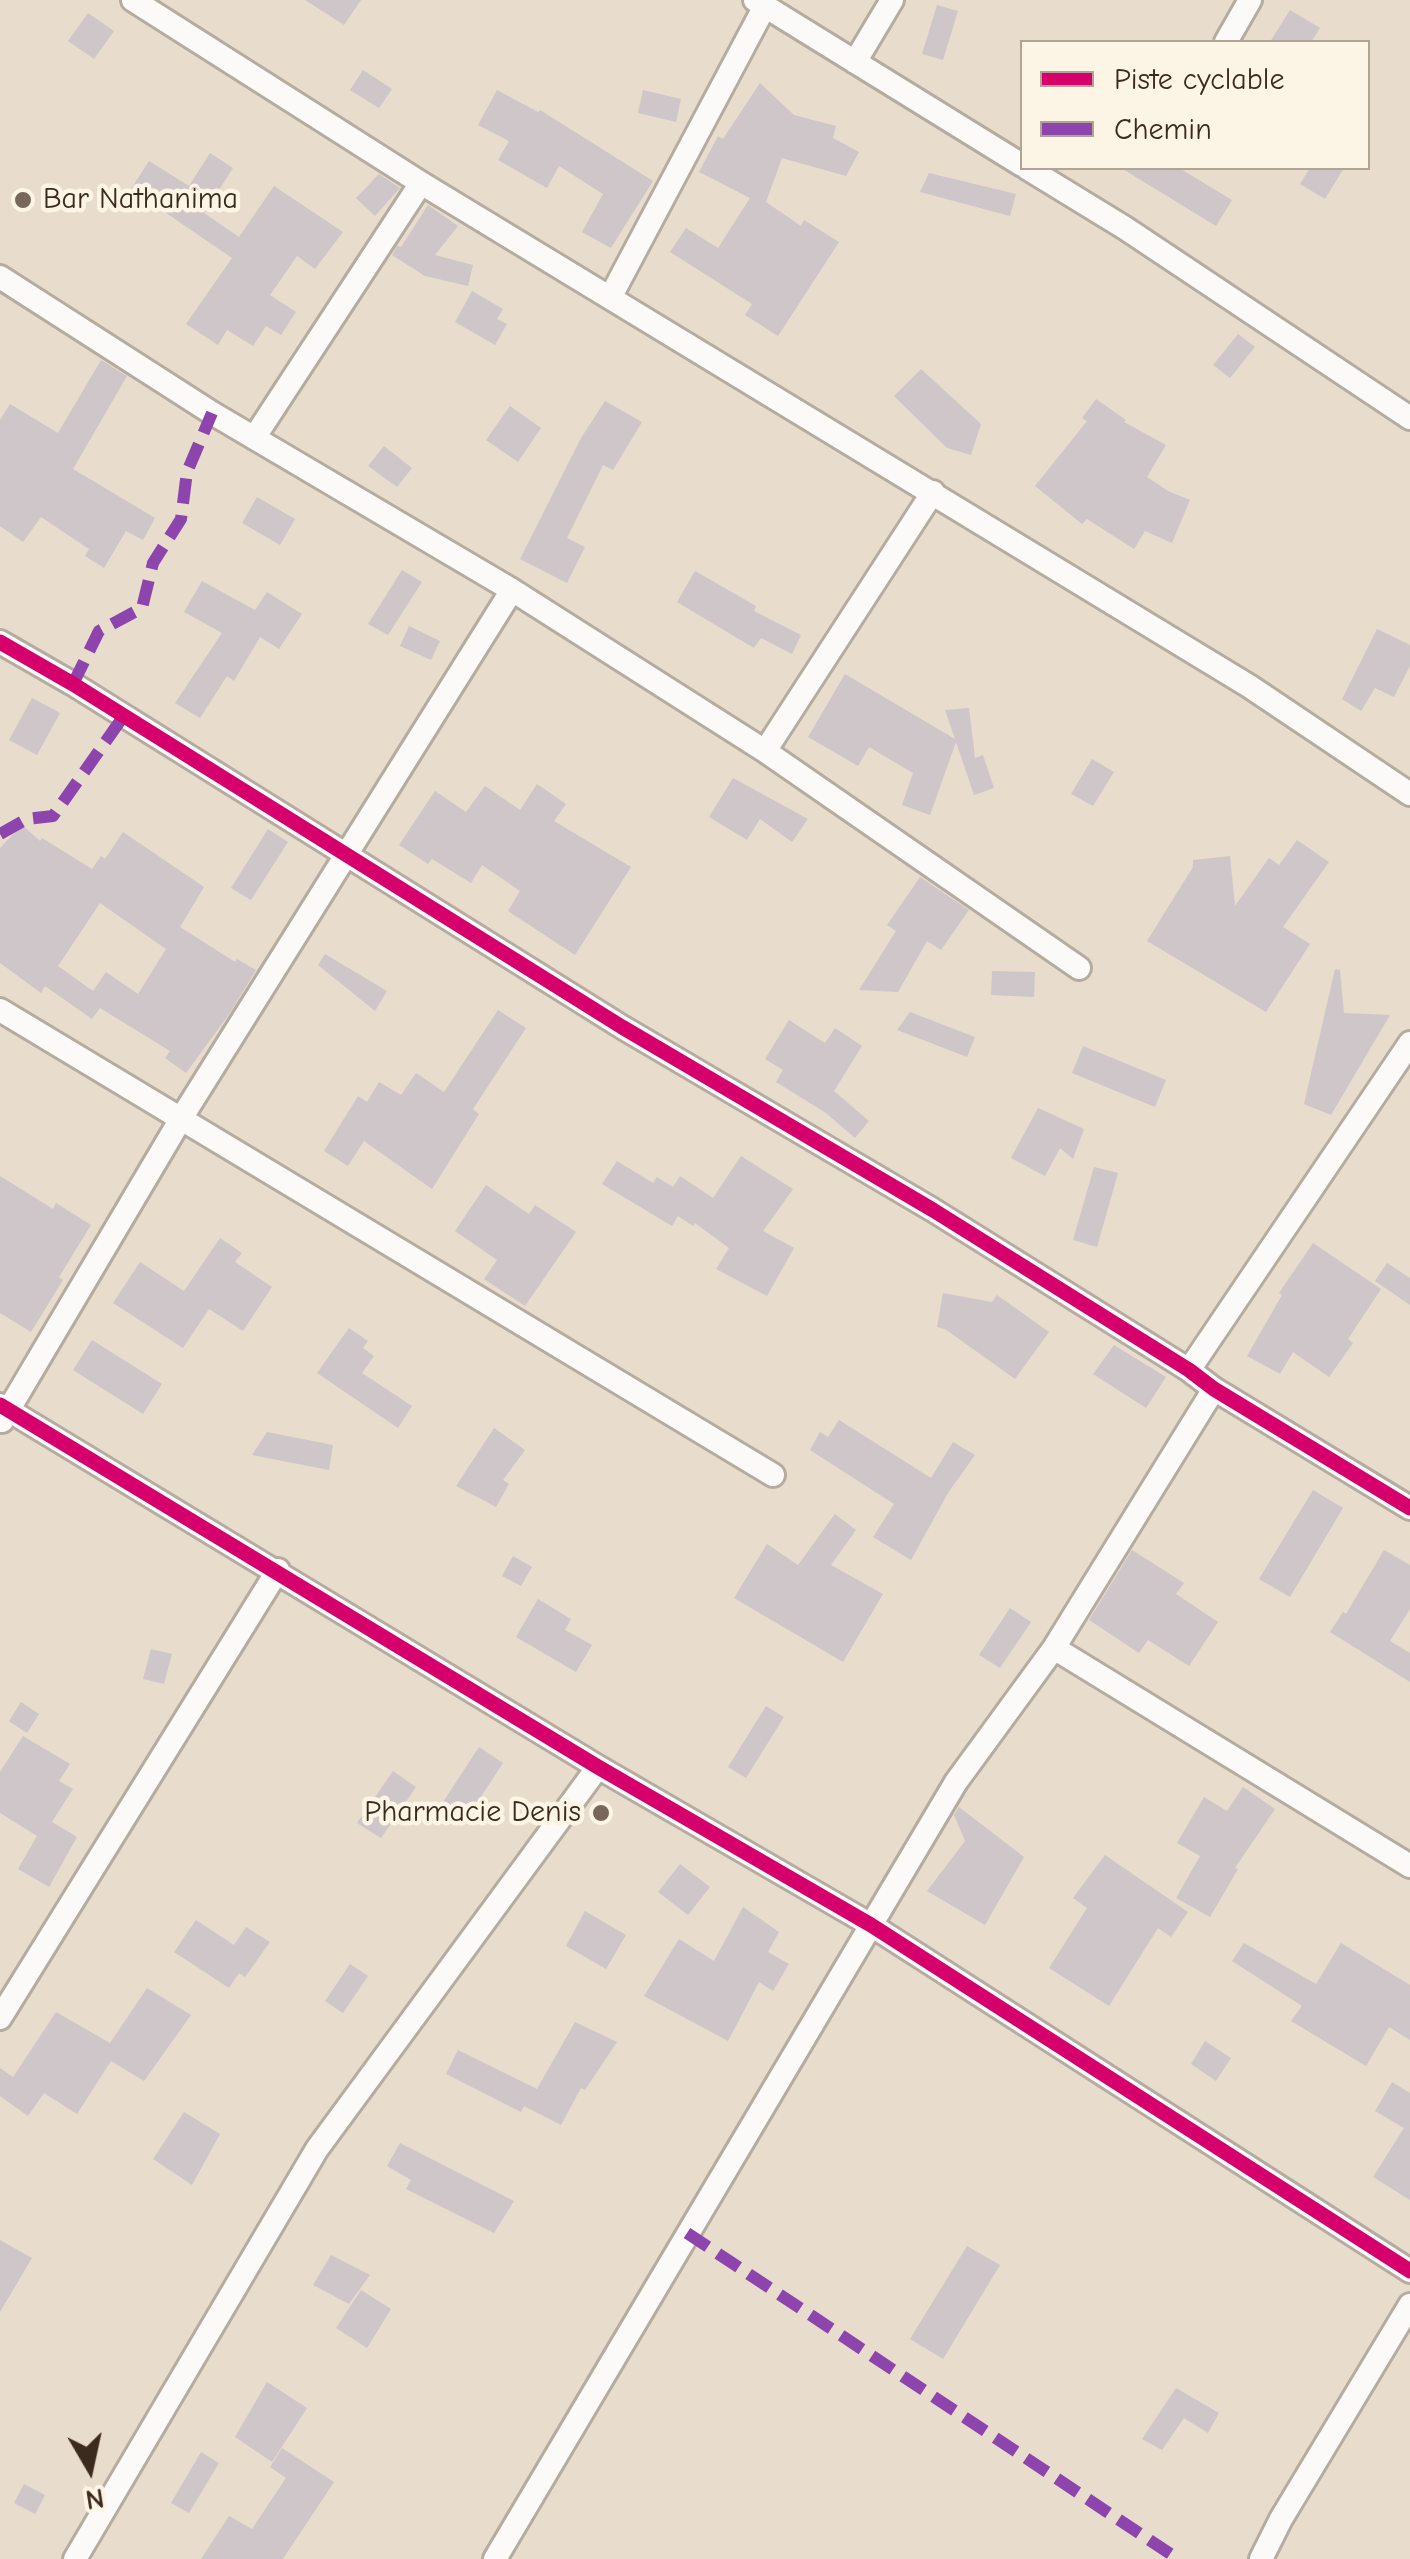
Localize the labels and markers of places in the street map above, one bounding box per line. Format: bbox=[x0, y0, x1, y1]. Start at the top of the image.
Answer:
place label: Bar Nathanima bbox=[43, 182, 238, 218]
marker: Bar Nathanima bbox=[12, 189, 34, 211]
place label: Pharmacie Denis bbox=[364, 1795, 581, 1831]
marker: Pharmacie Denis bbox=[590, 1802, 612, 1824]

